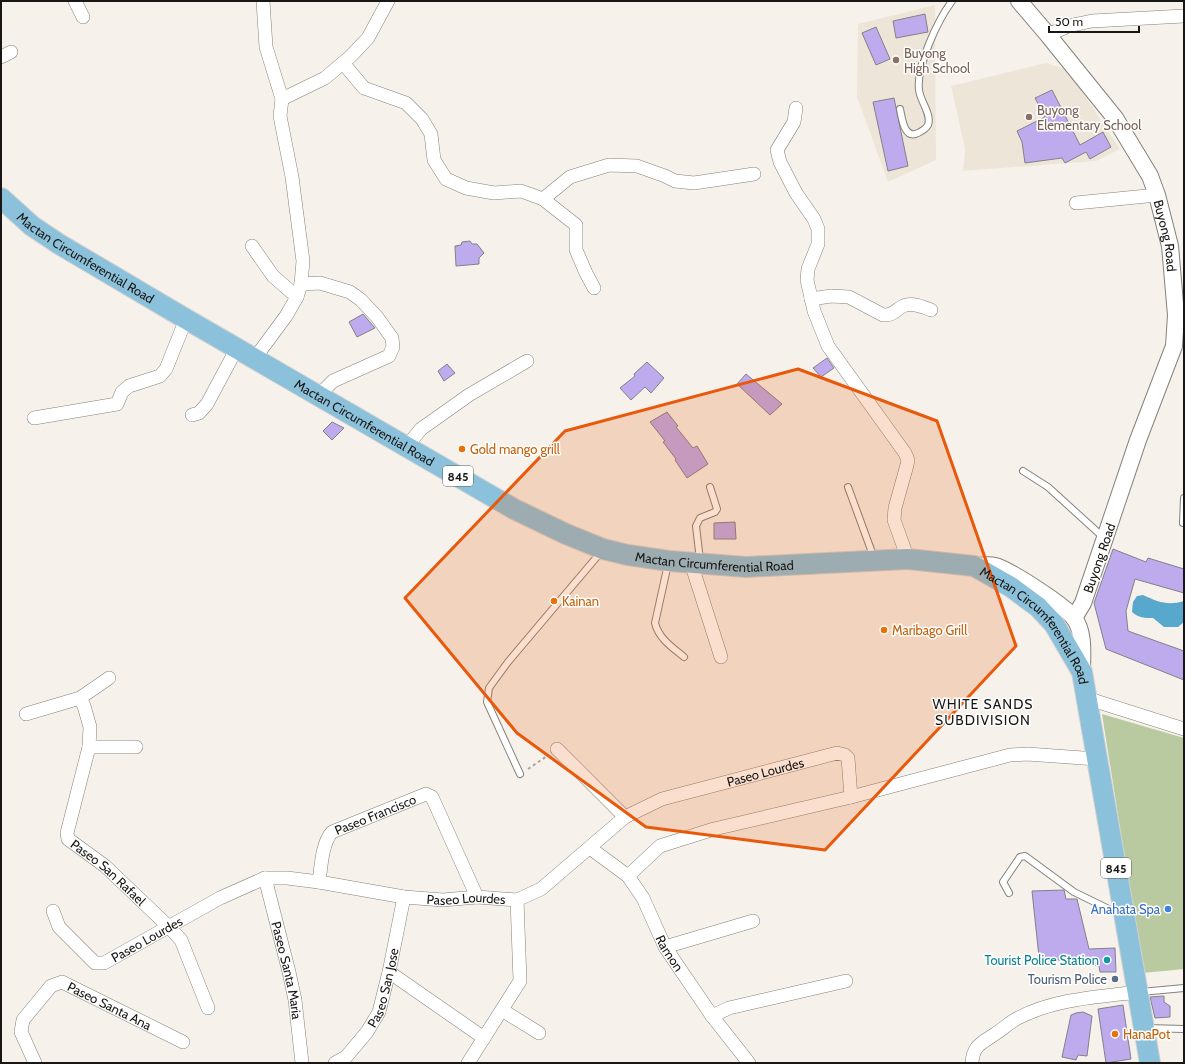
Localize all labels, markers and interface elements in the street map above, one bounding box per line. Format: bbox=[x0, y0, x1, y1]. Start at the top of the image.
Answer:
scale bar bbox=[1049, 8, 1139, 34]
text: 50 m bbox=[1055, 14, 1083, 29]
place label: Buyong High School bbox=[904, 45, 970, 76]
marker: Buyong High School bbox=[891, 55, 901, 65]
place label: Buyong Elementary School bbox=[1037, 102, 1141, 133]
marker: Buyong Elementary School bbox=[1024, 112, 1034, 122]
street label: Buyong Road bbox=[1151, 198, 1180, 272]
street label: Mactan Circumferential Road bbox=[14, 208, 157, 306]
street label: Mactan Circumferential Road bbox=[292, 376, 437, 469]
place label: Gold mango grill bbox=[470, 441, 560, 457]
marker: Gold mango grill bbox=[457, 444, 467, 454]
road number: 845 bbox=[443, 466, 473, 486]
street label: Buyong Road bbox=[1080, 521, 1118, 595]
street label: Mactan Circumferential Road bbox=[634, 548, 794, 575]
street label: Mactan Circumferential Road bbox=[977, 563, 1092, 685]
place label: Kainan bbox=[562, 593, 599, 609]
marker: Kainan bbox=[549, 596, 559, 606]
place label: Maribago Grill bbox=[892, 622, 967, 638]
marker: Maribago Grill bbox=[879, 625, 889, 635]
district label: WHITE SANDS SUBDIVISION bbox=[932, 695, 1034, 729]
street label: Paseo Lourdes bbox=[725, 754, 806, 790]
street label: Paseo Francisco bbox=[332, 791, 418, 838]
street label: Paseo San Rafael bbox=[68, 836, 149, 909]
road number: 845 bbox=[1101, 858, 1131, 878]
street label: Paseo Lourdes bbox=[426, 889, 507, 908]
place label: Anahata Spa bbox=[1091, 901, 1161, 917]
marker: Anahata Spa bbox=[1163, 904, 1173, 914]
street label: Paseo Lourdes bbox=[108, 912, 186, 965]
street label: Paseo Santa Maria bbox=[268, 920, 305, 1021]
street label: Ramon bbox=[653, 932, 687, 974]
street label: Paseo San Jose bbox=[364, 946, 402, 1030]
place label: Tourist Police Station bbox=[985, 952, 1099, 968]
marker: Tourist Police Station bbox=[1102, 955, 1112, 965]
place label: Tourism Police bbox=[1028, 971, 1107, 987]
marker: Tourism Police bbox=[1110, 974, 1120, 984]
street label: Paseo Santa Ana bbox=[65, 978, 155, 1033]
place label: HanaPot bbox=[1123, 1026, 1171, 1042]
marker: HanaPot bbox=[1110, 1029, 1120, 1039]

